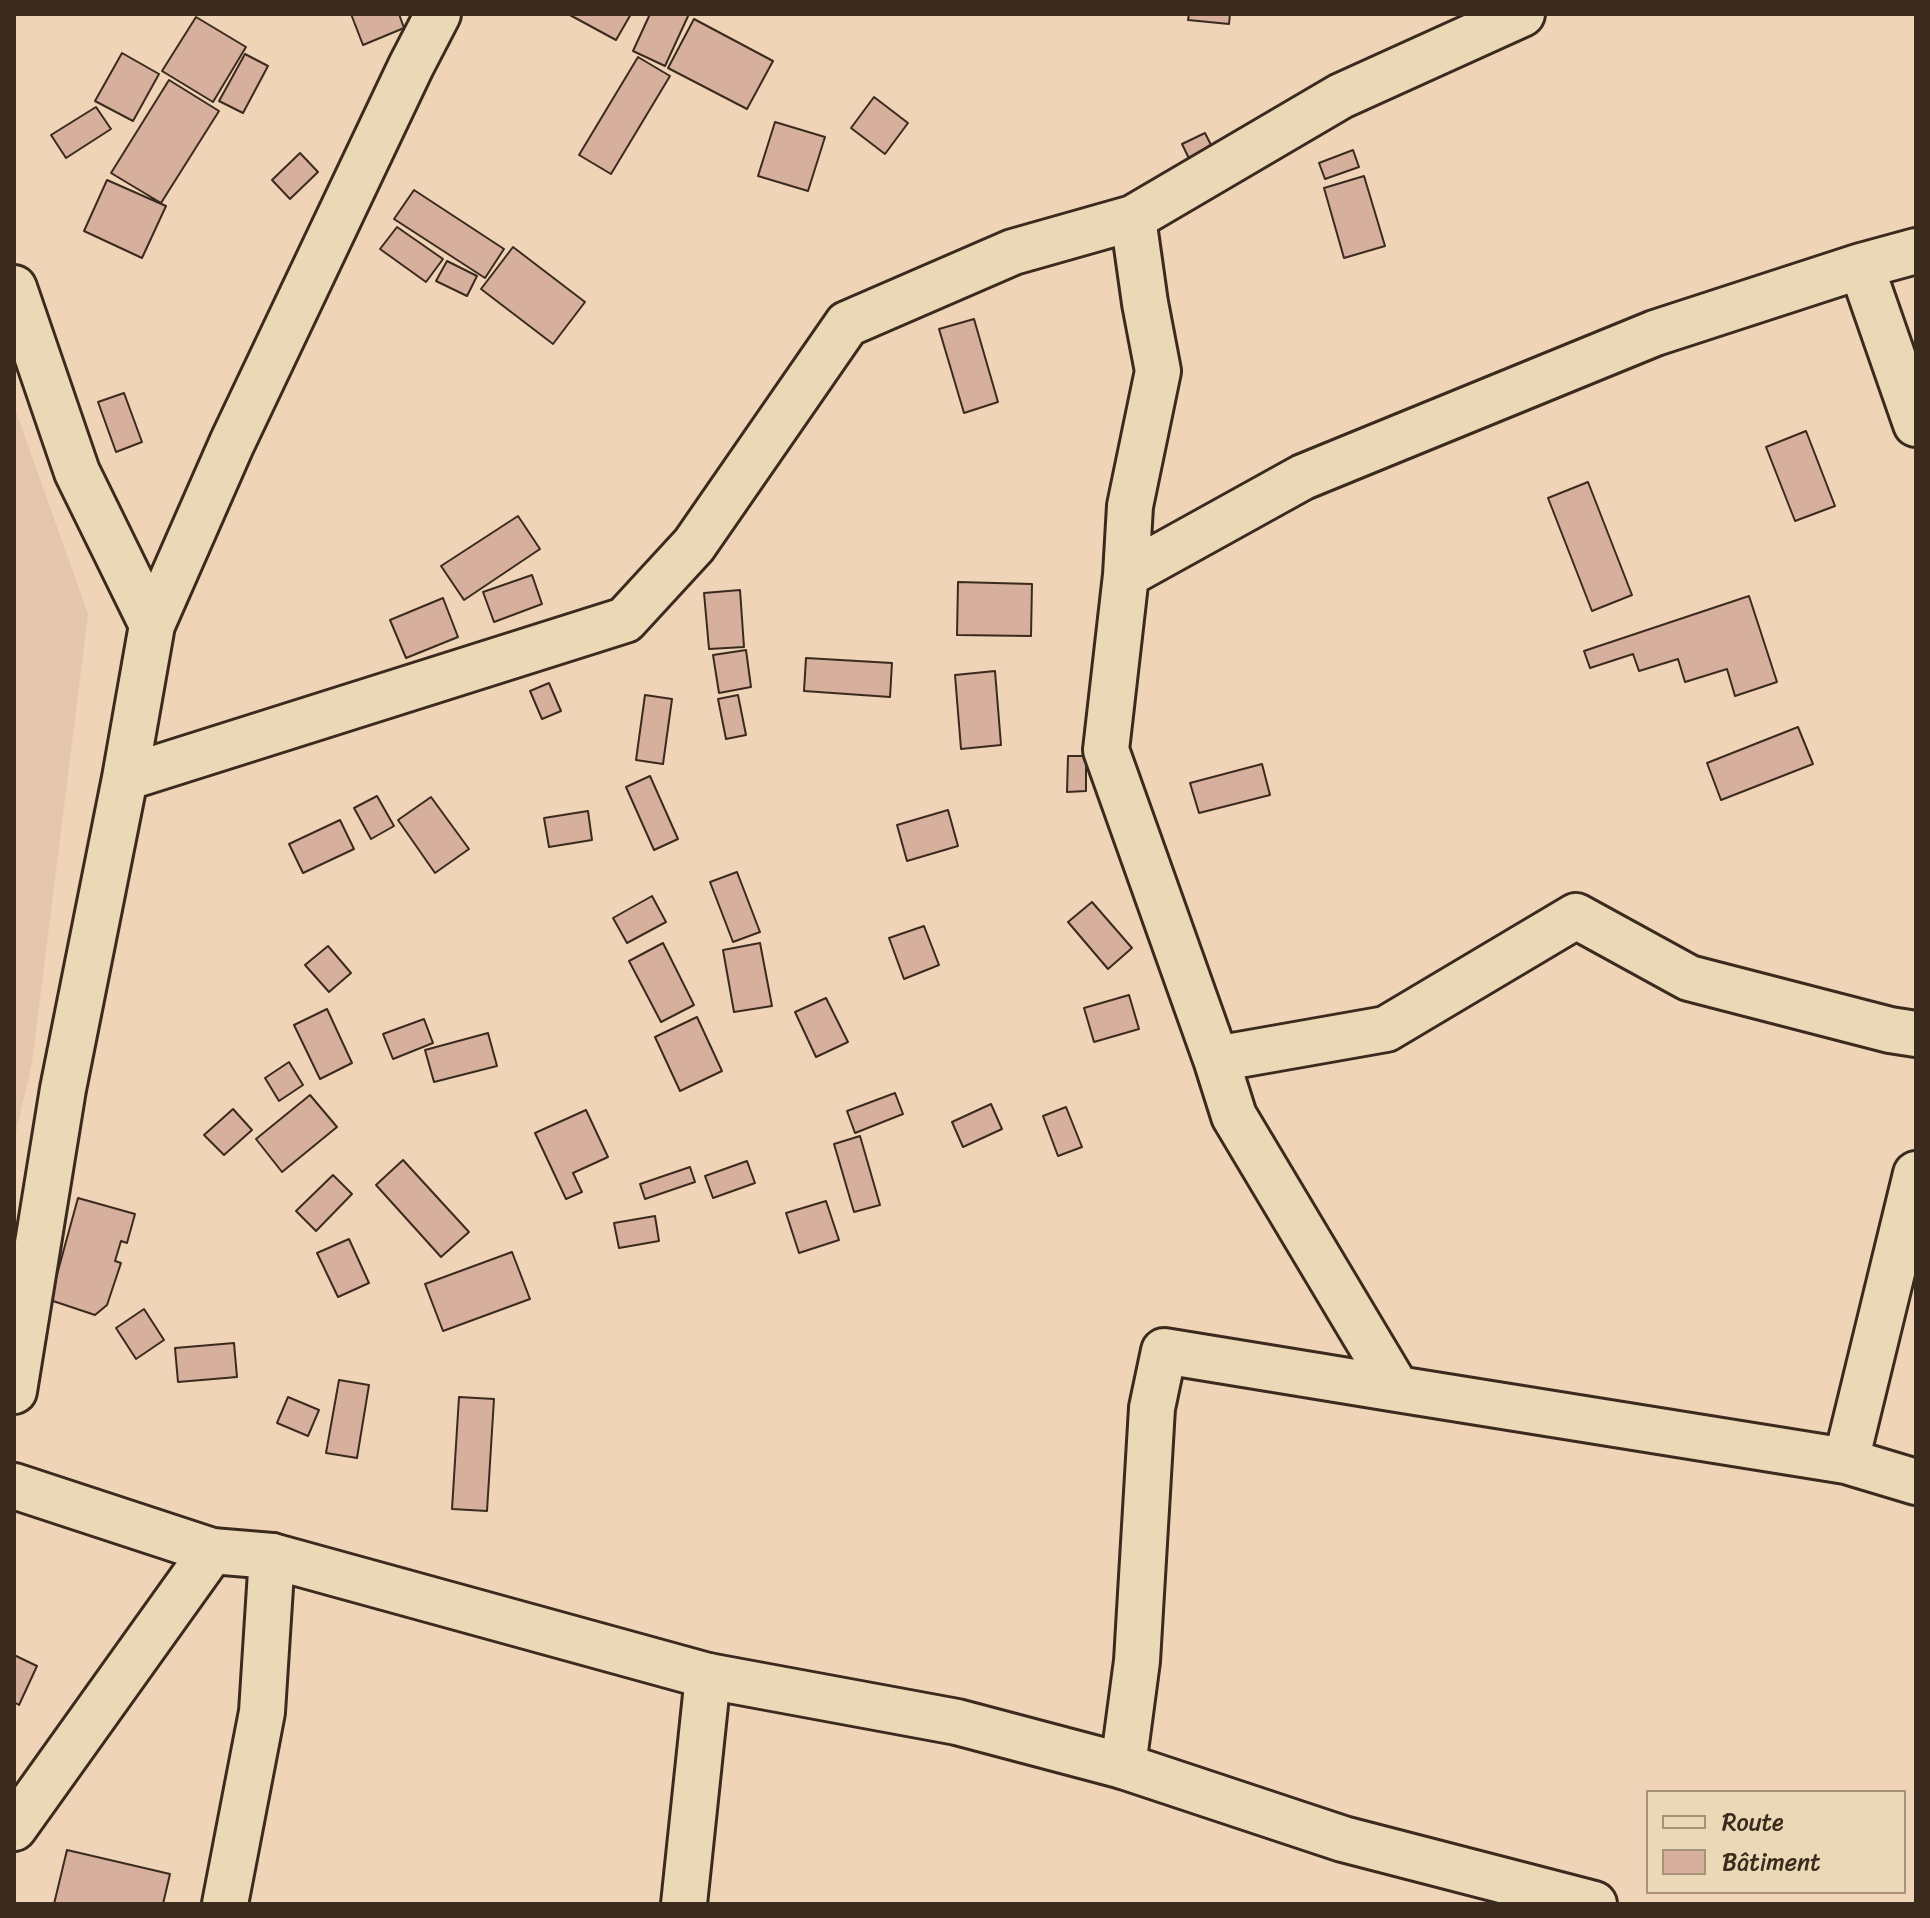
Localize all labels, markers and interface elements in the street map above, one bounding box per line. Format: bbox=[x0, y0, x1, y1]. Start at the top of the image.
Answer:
legend bbox=[1646, 1790, 1906, 1894]
text: Route bbox=[1722, 1801, 1784, 1843]
text: Bâtiment bbox=[1722, 1841, 1821, 1883]

